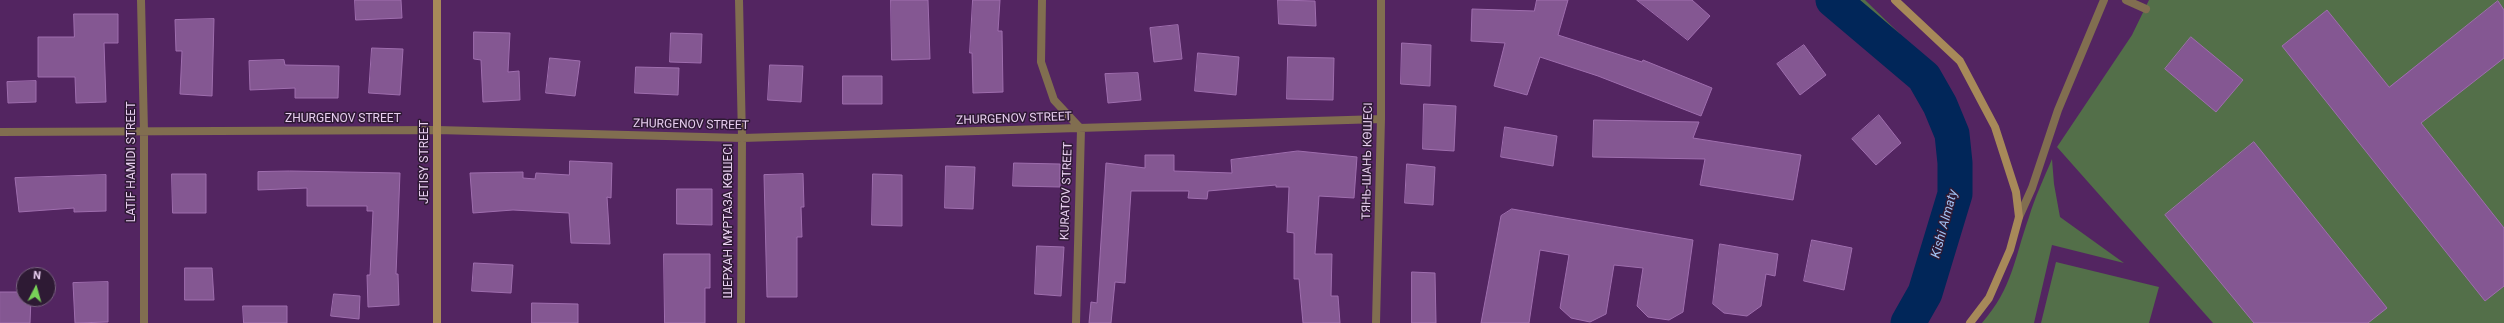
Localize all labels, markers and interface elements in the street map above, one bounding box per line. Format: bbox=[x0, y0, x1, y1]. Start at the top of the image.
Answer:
street label: LATIF HAMIDI STREET bbox=[125, 102, 139, 222]
street label: ТЯНЬ-ШАНЬ КӨШЕСІ bbox=[1360, 102, 1376, 220]
street label: ZHURGENOV STREET bbox=[956, 110, 1072, 128]
street label: ZHURGENOV STREET bbox=[285, 112, 401, 126]
street label: ZHURGENOV STREET bbox=[633, 117, 749, 133]
street label: JETISY STREET bbox=[418, 120, 432, 204]
street label: KURATOV STREET bbox=[1058, 142, 1076, 240]
street label: ШЕРХАН МҰРТАЗА КӨШЕСІ bbox=[722, 144, 736, 298]
water label: Kіshі Almaty bbox=[1928, 188, 1962, 260]
north arrow bbox=[16, 267, 56, 307]
text: N bbox=[33, 269, 42, 282]

